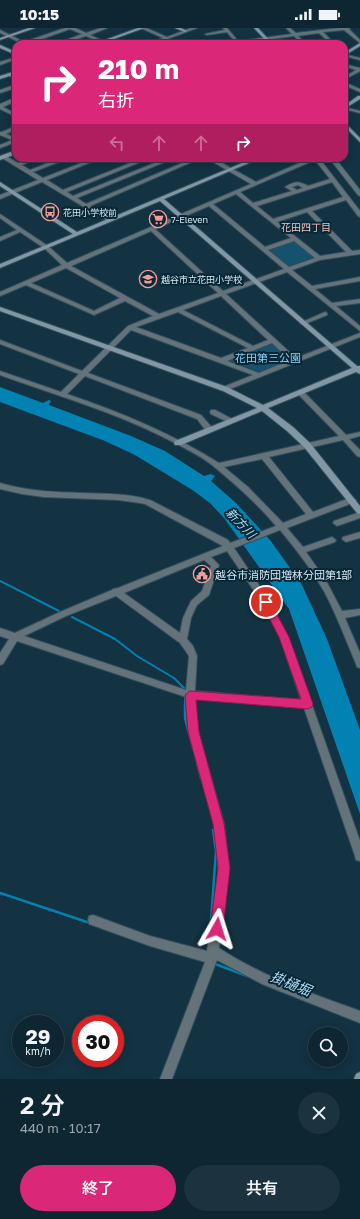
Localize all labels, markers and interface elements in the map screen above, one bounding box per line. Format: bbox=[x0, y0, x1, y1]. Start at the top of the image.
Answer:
text: 10:15 bbox=[20, 5, 59, 23]
text: 210 m bbox=[98, 52, 179, 85]
icon: right bbox=[32, 56, 84, 108]
text: 右折 bbox=[98, 89, 134, 111]
icon: left bbox=[106, 132, 128, 154]
icon: ahead bbox=[148, 132, 170, 154]
icon: ahead bbox=[190, 132, 212, 154]
icon: right bbox=[232, 132, 254, 154]
bus stop icon: 花田小学校前 bbox=[40, 202, 60, 222]
place label: 花田小学校前 bbox=[63, 207, 117, 218]
supermarket icon: 7-Eleven bbox=[148, 209, 168, 229]
place label: 7-Eleven bbox=[171, 214, 208, 225]
district label: 花田四丁目 bbox=[281, 221, 331, 233]
school or university icon: 越谷市立花田小学校 bbox=[138, 269, 158, 289]
place label: 越谷市立花田小学校 bbox=[161, 274, 242, 285]
park label: 花田第三公園 bbox=[235, 351, 301, 364]
water label: 新方川 bbox=[223, 505, 260, 543]
public building icon: 越谷市消防団増林分団第1部 bbox=[192, 564, 212, 584]
place label: 越谷市消防団増林分団第1部 bbox=[215, 568, 352, 581]
pin bbox=[249, 585, 283, 619]
icon: arrive bbox=[255, 591, 277, 613]
position arrow bbox=[196, 908, 238, 950]
water label: 掛樋堀 bbox=[268, 967, 316, 999]
speed limit sign: 30 bbox=[72, 1015, 124, 1067]
text: 29 bbox=[26, 1024, 50, 1048]
map controls bbox=[308, 1027, 348, 1067]
button: search bbox=[308, 1027, 348, 1067]
text: km/h bbox=[25, 1045, 51, 1057]
text: 2 分 bbox=[20, 1090, 64, 1119]
button: close bbox=[298, 1092, 340, 1134]
text: 440 m · 10:17 bbox=[20, 1120, 101, 1136]
button: 終了 bbox=[20, 1165, 176, 1211]
button: 共有 bbox=[184, 1165, 340, 1211]

